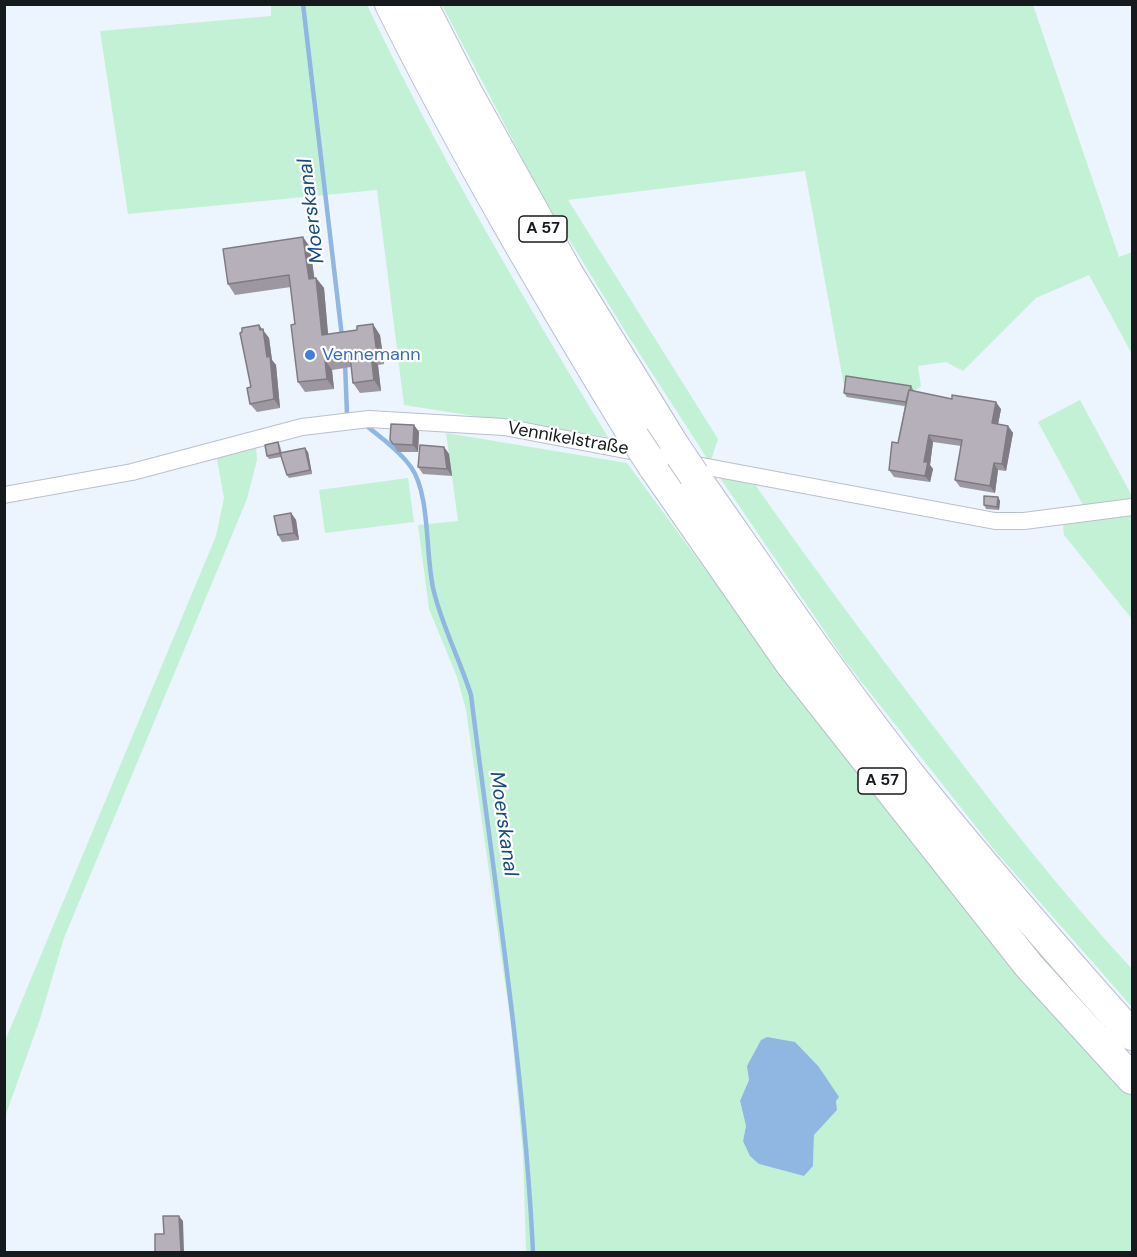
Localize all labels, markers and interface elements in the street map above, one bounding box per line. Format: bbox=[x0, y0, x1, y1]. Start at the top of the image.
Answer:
water label: Moerskanal bbox=[294, 157, 330, 265]
road number: A 57 bbox=[519, 216, 567, 242]
place label: Vennemann bbox=[322, 344, 420, 366]
marker: Vennemann bbox=[303, 348, 317, 362]
street label: Vennikelstraße bbox=[506, 418, 630, 460]
road number: A 57 bbox=[858, 768, 906, 794]
water label: Moerskanal bbox=[484, 770, 522, 878]

